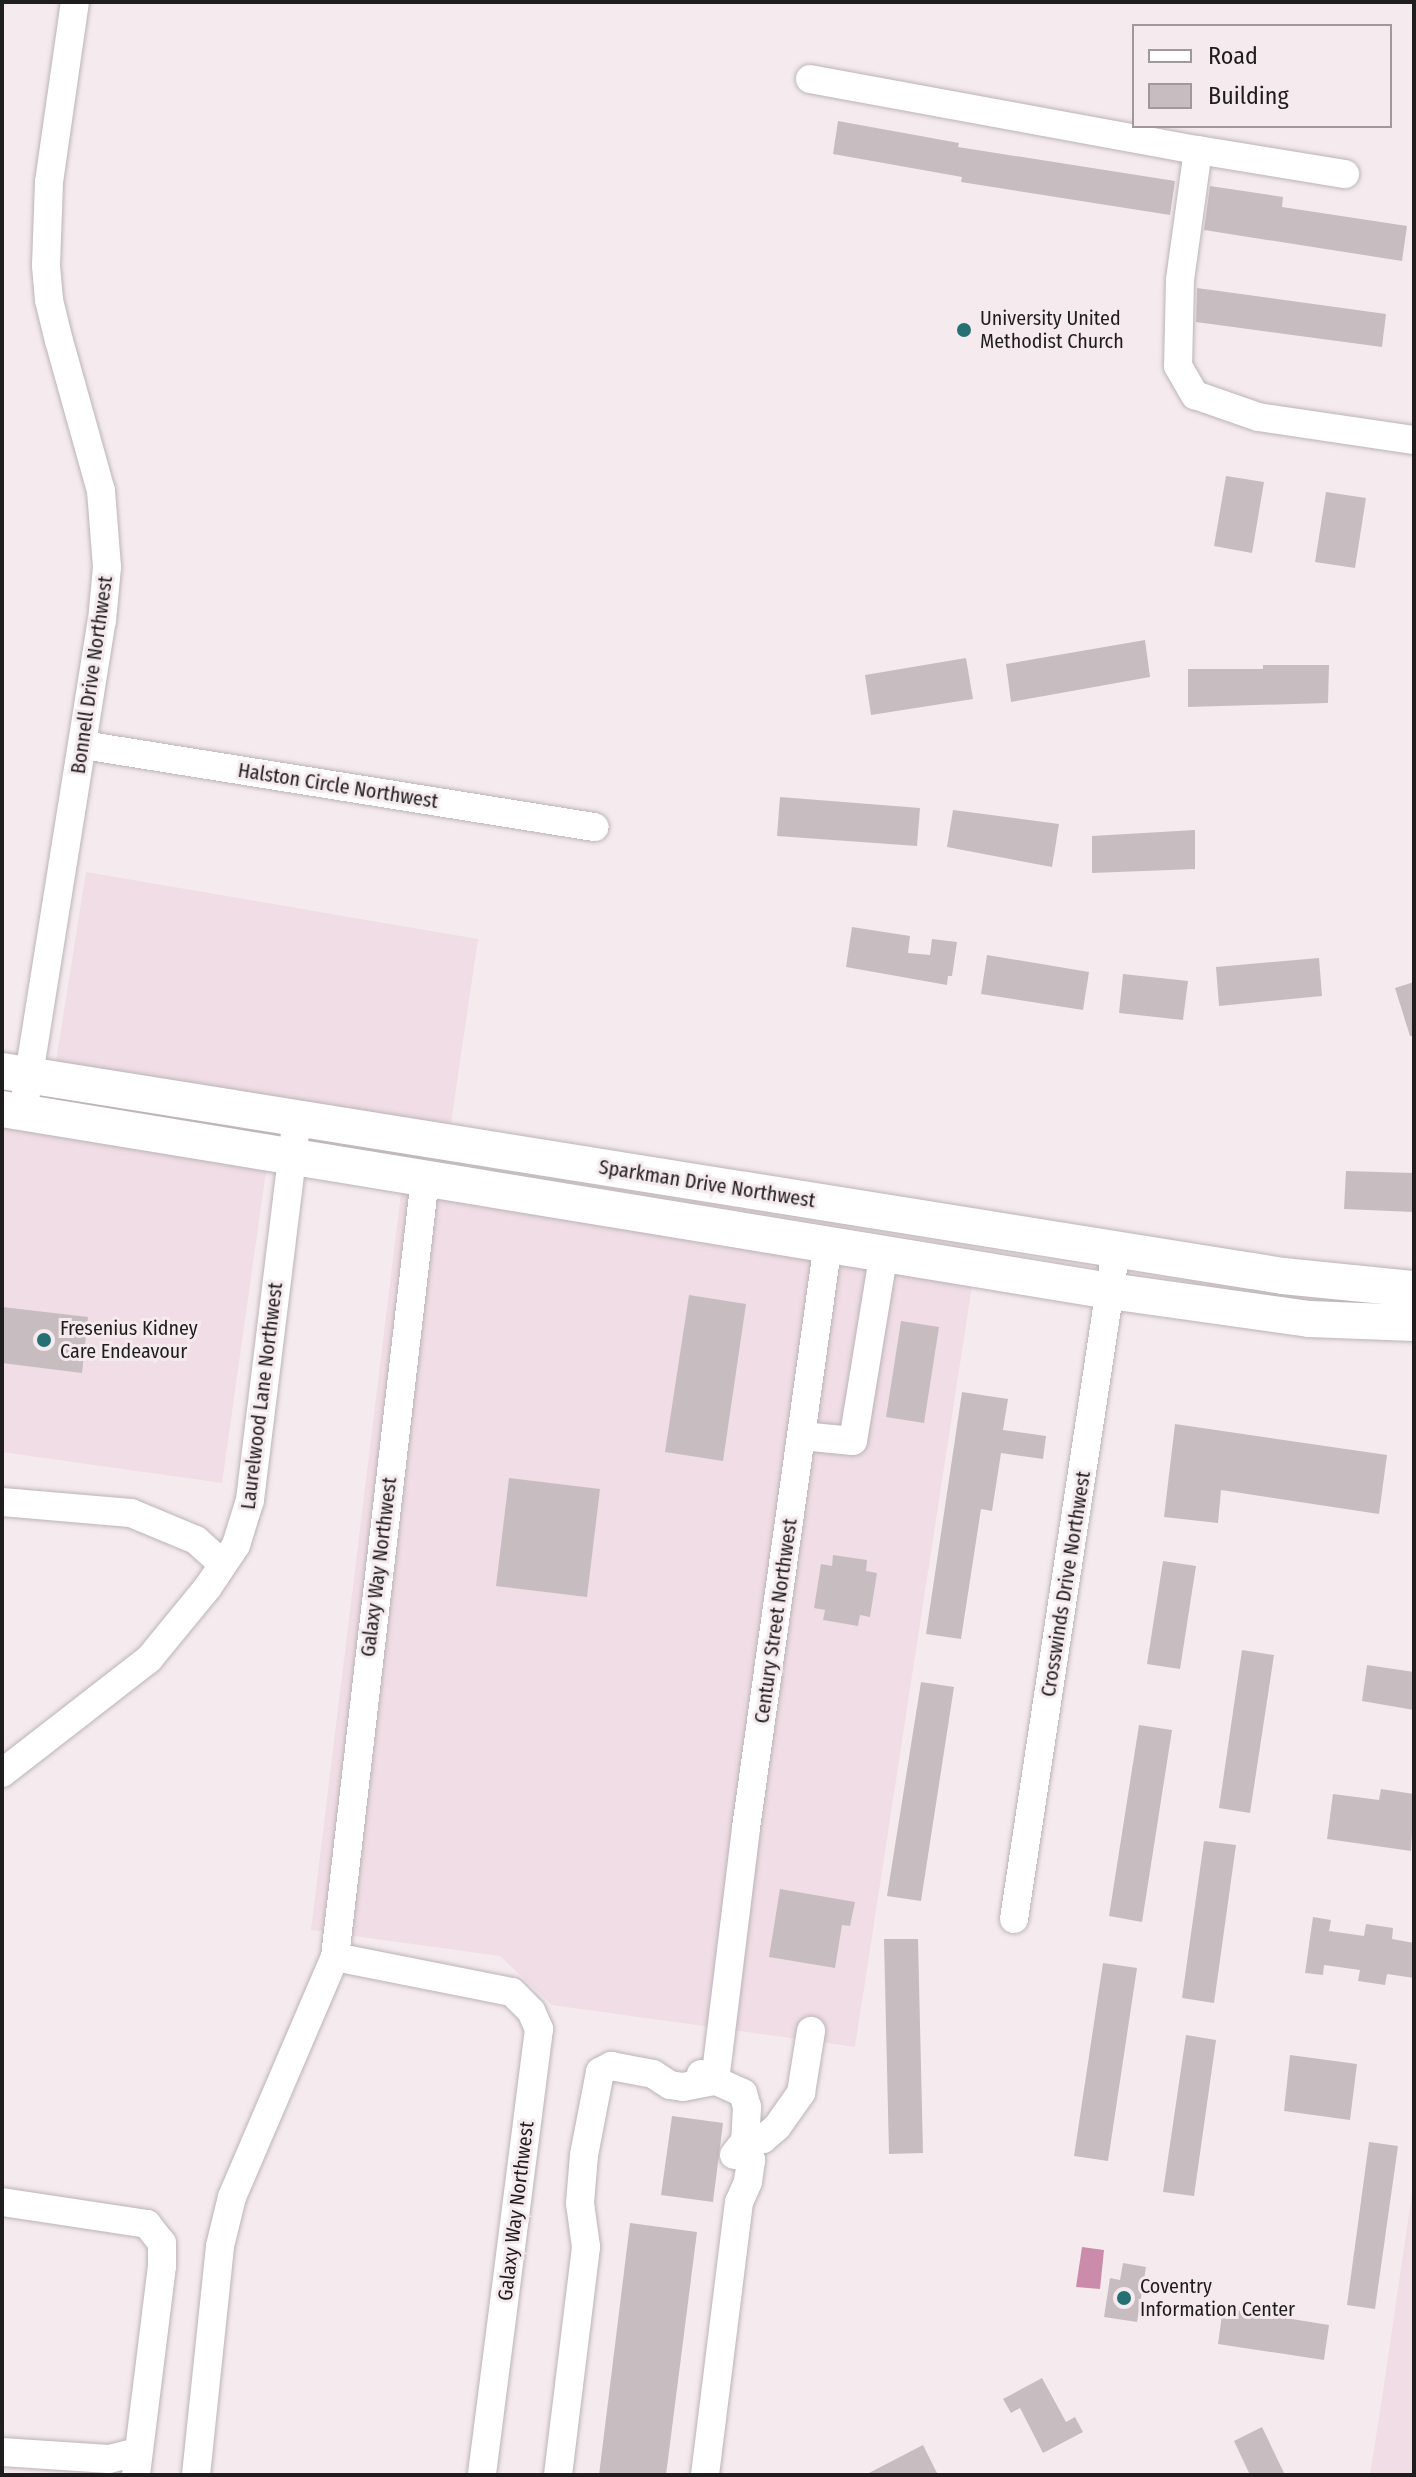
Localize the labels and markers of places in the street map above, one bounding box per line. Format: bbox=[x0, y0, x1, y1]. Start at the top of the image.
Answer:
place label: University United Methodist Church bbox=[980, 306, 1124, 353]
marker: University United Methodist Church bbox=[955, 321, 973, 339]
place label: Fresenius Kidney Care Endeavour bbox=[60, 1316, 198, 1363]
marker: Fresenius Kidney Care Endeavour bbox=[35, 1331, 53, 1349]
place label: Coventry Information Center bbox=[1140, 2274, 1295, 2321]
marker: Coventry Information Center bbox=[1115, 2289, 1133, 2307]

